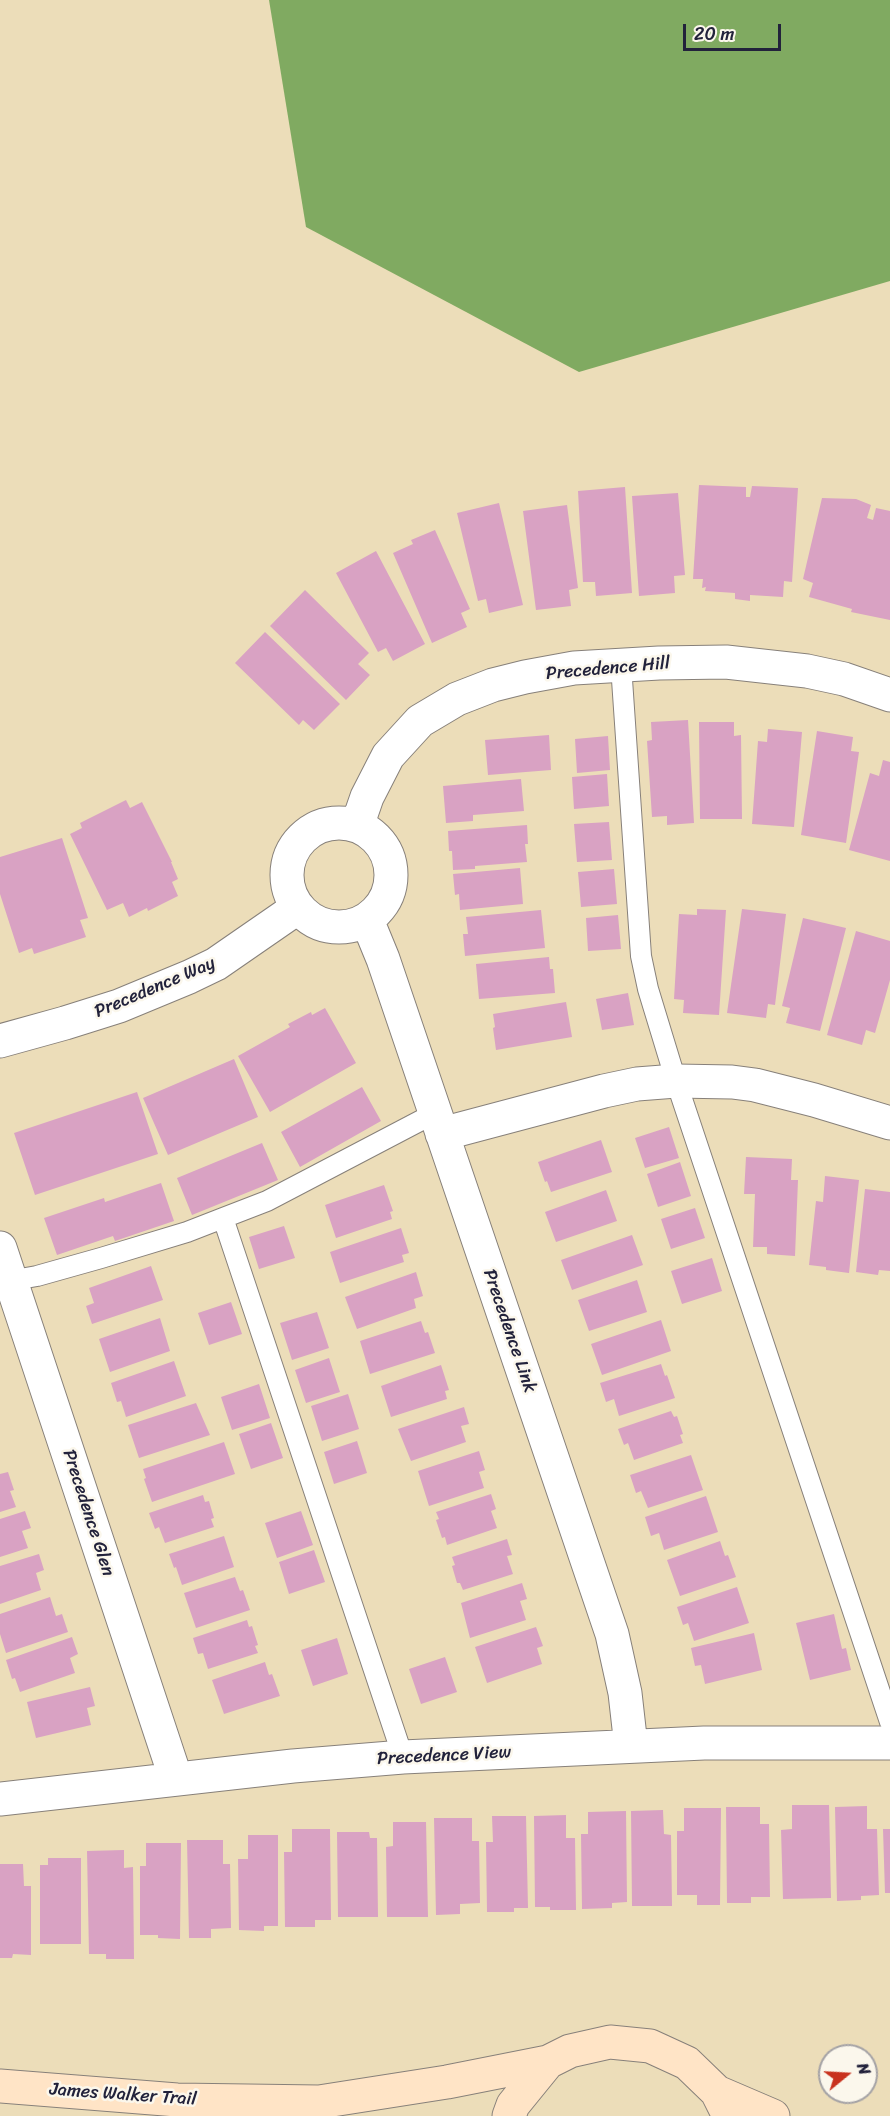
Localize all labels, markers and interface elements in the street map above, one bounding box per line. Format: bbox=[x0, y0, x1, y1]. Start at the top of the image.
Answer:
scale bar bbox=[686, 12, 784, 50]
text: 20 m bbox=[694, 18, 734, 50]
street label: Precedence Hill bbox=[545, 653, 671, 685]
street label: Precedence Way bbox=[91, 953, 219, 1023]
street label: Precedence Link bbox=[478, 1266, 540, 1396]
street label: Precedence Glen bbox=[57, 1447, 119, 1579]
street label: Precedence View bbox=[377, 1742, 511, 1770]
north arrow bbox=[818, 2044, 878, 2104]
text: N bbox=[848, 2059, 879, 2079]
street label: James Walker Trail bbox=[49, 2079, 197, 2111]

